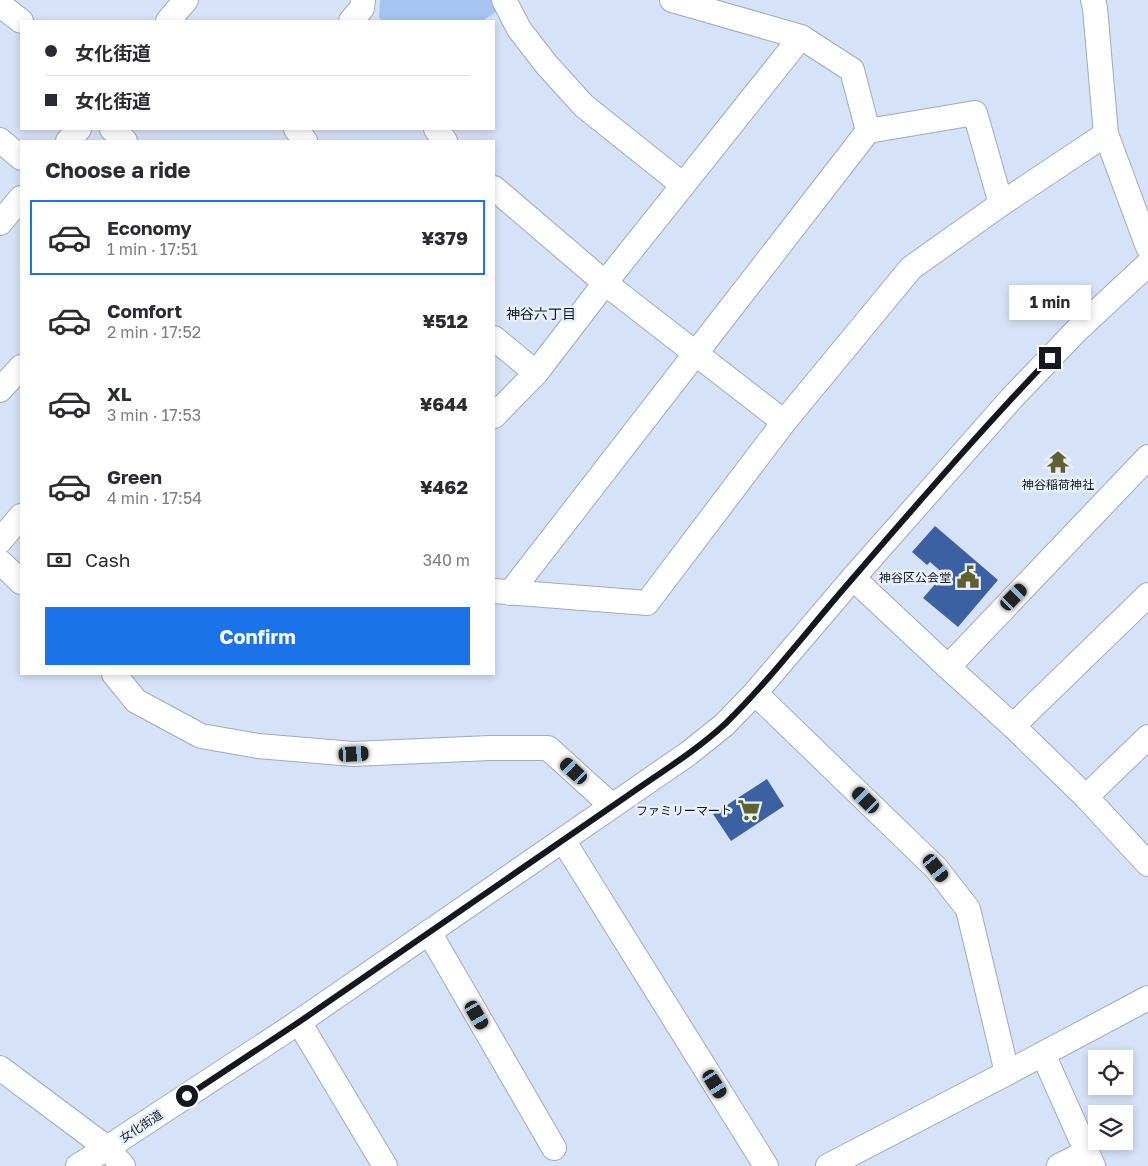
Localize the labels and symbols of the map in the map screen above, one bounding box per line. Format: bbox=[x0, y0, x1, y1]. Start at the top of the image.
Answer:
callout: 1 min bbox=[1009, 286, 1091, 320]
district label: 神谷六丁目 bbox=[506, 305, 576, 322]
route end bbox=[1039, 347, 1061, 369]
temple icon: 神谷稲荷神社 bbox=[1045, 449, 1071, 475]
place label: 神谷稲荷神社 bbox=[1022, 477, 1094, 492]
public building icon: 神谷区公会堂 bbox=[955, 564, 981, 590]
place label: 神谷区公会堂 bbox=[879, 570, 951, 585]
car bbox=[998, 581, 1029, 613]
car bbox=[338, 746, 369, 762]
car bbox=[557, 755, 590, 787]
car bbox=[849, 784, 882, 816]
supermarket icon: ファミリーマート bbox=[736, 797, 762, 823]
place label: ファミリーマート bbox=[636, 803, 732, 818]
car bbox=[920, 852, 951, 884]
car bbox=[463, 998, 490, 1032]
car bbox=[700, 1067, 729, 1101]
route start bbox=[176, 1085, 198, 1107]
street label: 女化街道 bbox=[117, 1107, 165, 1145]

